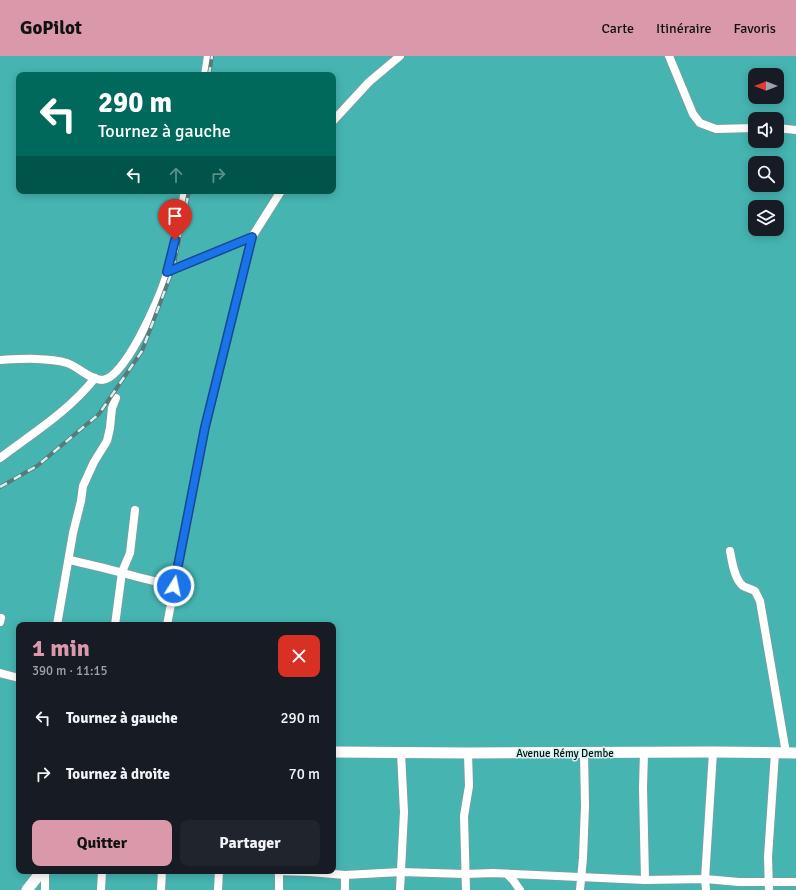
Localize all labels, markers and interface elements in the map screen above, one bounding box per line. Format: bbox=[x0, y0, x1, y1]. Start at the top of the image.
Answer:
text: GoPilot bbox=[20, 16, 82, 40]
text: Carte bbox=[601, 20, 634, 37]
text: Itinéraire bbox=[656, 20, 712, 37]
text: Favoris bbox=[734, 20, 776, 37]
north arrow bbox=[748, 68, 784, 104]
map controls bbox=[748, 68, 784, 236]
text: 290 m bbox=[98, 86, 172, 120]
icon: left bbox=[32, 88, 84, 140]
button: sound bbox=[748, 112, 784, 148]
text: Tournez à gauche bbox=[98, 120, 231, 142]
button: search bbox=[748, 156, 784, 192]
icon: left bbox=[123, 164, 145, 186]
icon: ahead bbox=[165, 164, 187, 186]
icon: right bbox=[207, 164, 229, 186]
pin bbox=[158, 199, 192, 240]
button: layers bbox=[748, 200, 784, 236]
icon: arrive bbox=[164, 205, 186, 227]
position arrow bbox=[153, 565, 195, 607]
text: 1 min bbox=[32, 633, 90, 663]
button: close bbox=[278, 635, 320, 677]
text: 390 m · 11:15 bbox=[32, 663, 108, 679]
icon: left bbox=[32, 707, 54, 729]
text: Tournez à gauche bbox=[66, 709, 178, 727]
text: 290 m bbox=[280, 709, 320, 727]
street label: Avenue Rémy Dembe bbox=[516, 747, 614, 760]
icon: right bbox=[32, 763, 54, 785]
text: Tournez à droite bbox=[66, 765, 170, 783]
text: 70 m bbox=[289, 765, 320, 783]
button: Quitter bbox=[32, 820, 172, 866]
button: Partager bbox=[180, 820, 320, 866]

